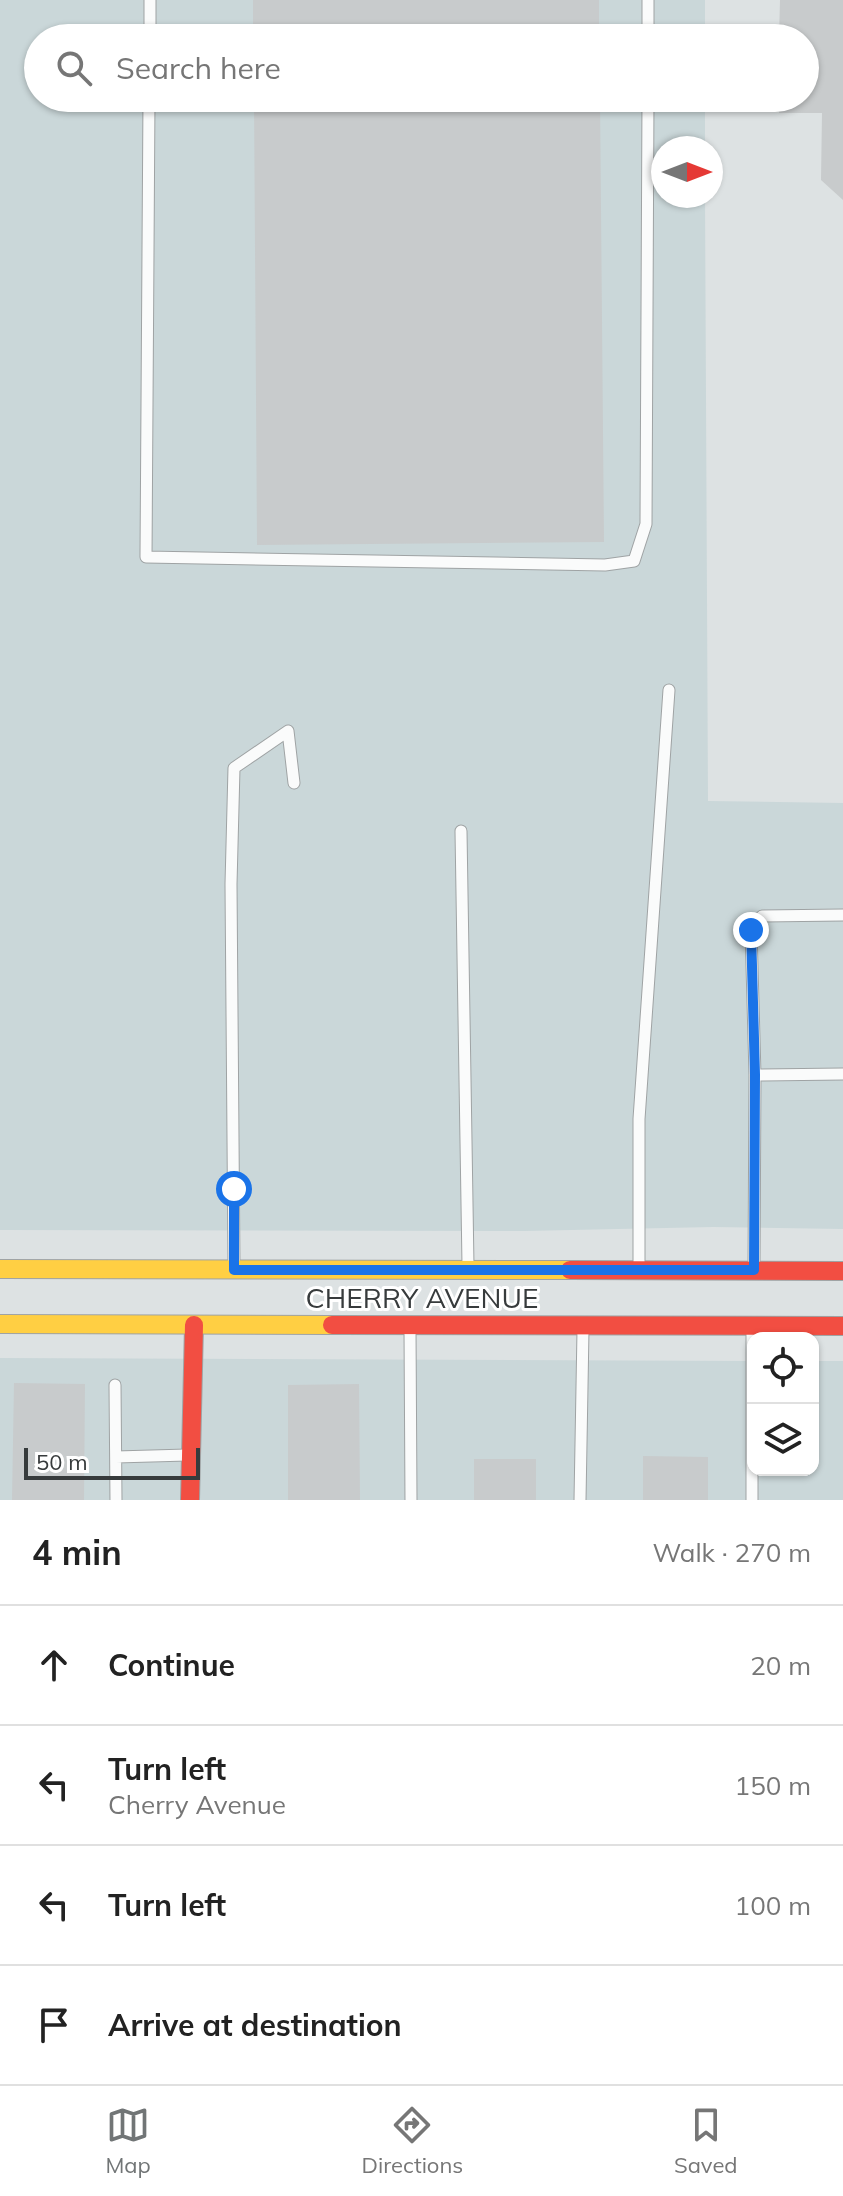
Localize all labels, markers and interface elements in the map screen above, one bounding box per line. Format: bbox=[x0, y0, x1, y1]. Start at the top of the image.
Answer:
search box bbox=[24, 24, 819, 112]
icon: search bbox=[52, 46, 96, 90]
text: Search here bbox=[116, 49, 281, 87]
north arrow bbox=[651, 136, 723, 208]
route end bbox=[733, 912, 769, 948]
route start bbox=[216, 1171, 252, 1207]
street label: CHERRY AVENUE bbox=[306, 1280, 538, 1315]
map controls bbox=[747, 1332, 819, 1476]
button: locate bbox=[747, 1332, 819, 1404]
button: layers bbox=[747, 1404, 819, 1476]
scale bar bbox=[24, 1444, 200, 1480]
text: 50 m bbox=[36, 1448, 87, 1476]
text: 4 min bbox=[32, 1531, 122, 1574]
text: Walk · 270 m bbox=[652, 1536, 811, 1569]
icon: ahead bbox=[32, 1643, 76, 1687]
text: Continue bbox=[108, 1646, 235, 1684]
text: 20 m bbox=[750, 1649, 811, 1682]
text: Turn left bbox=[108, 1750, 226, 1788]
icon: left bbox=[32, 1763, 76, 1807]
text: 150 m bbox=[735, 1769, 811, 1802]
text: Cherry Avenue bbox=[108, 1788, 286, 1821]
icon: left bbox=[32, 1883, 76, 1927]
text: Turn left bbox=[108, 1886, 226, 1924]
text: 100 m bbox=[735, 1889, 811, 1922]
icon: arrive bbox=[32, 2003, 76, 2047]
text: Arrive at destination bbox=[108, 2006, 402, 2044]
tab: Map bbox=[105, 2103, 151, 2179]
tab: Directions bbox=[362, 2103, 463, 2179]
tab: Saved bbox=[674, 2103, 738, 2179]

